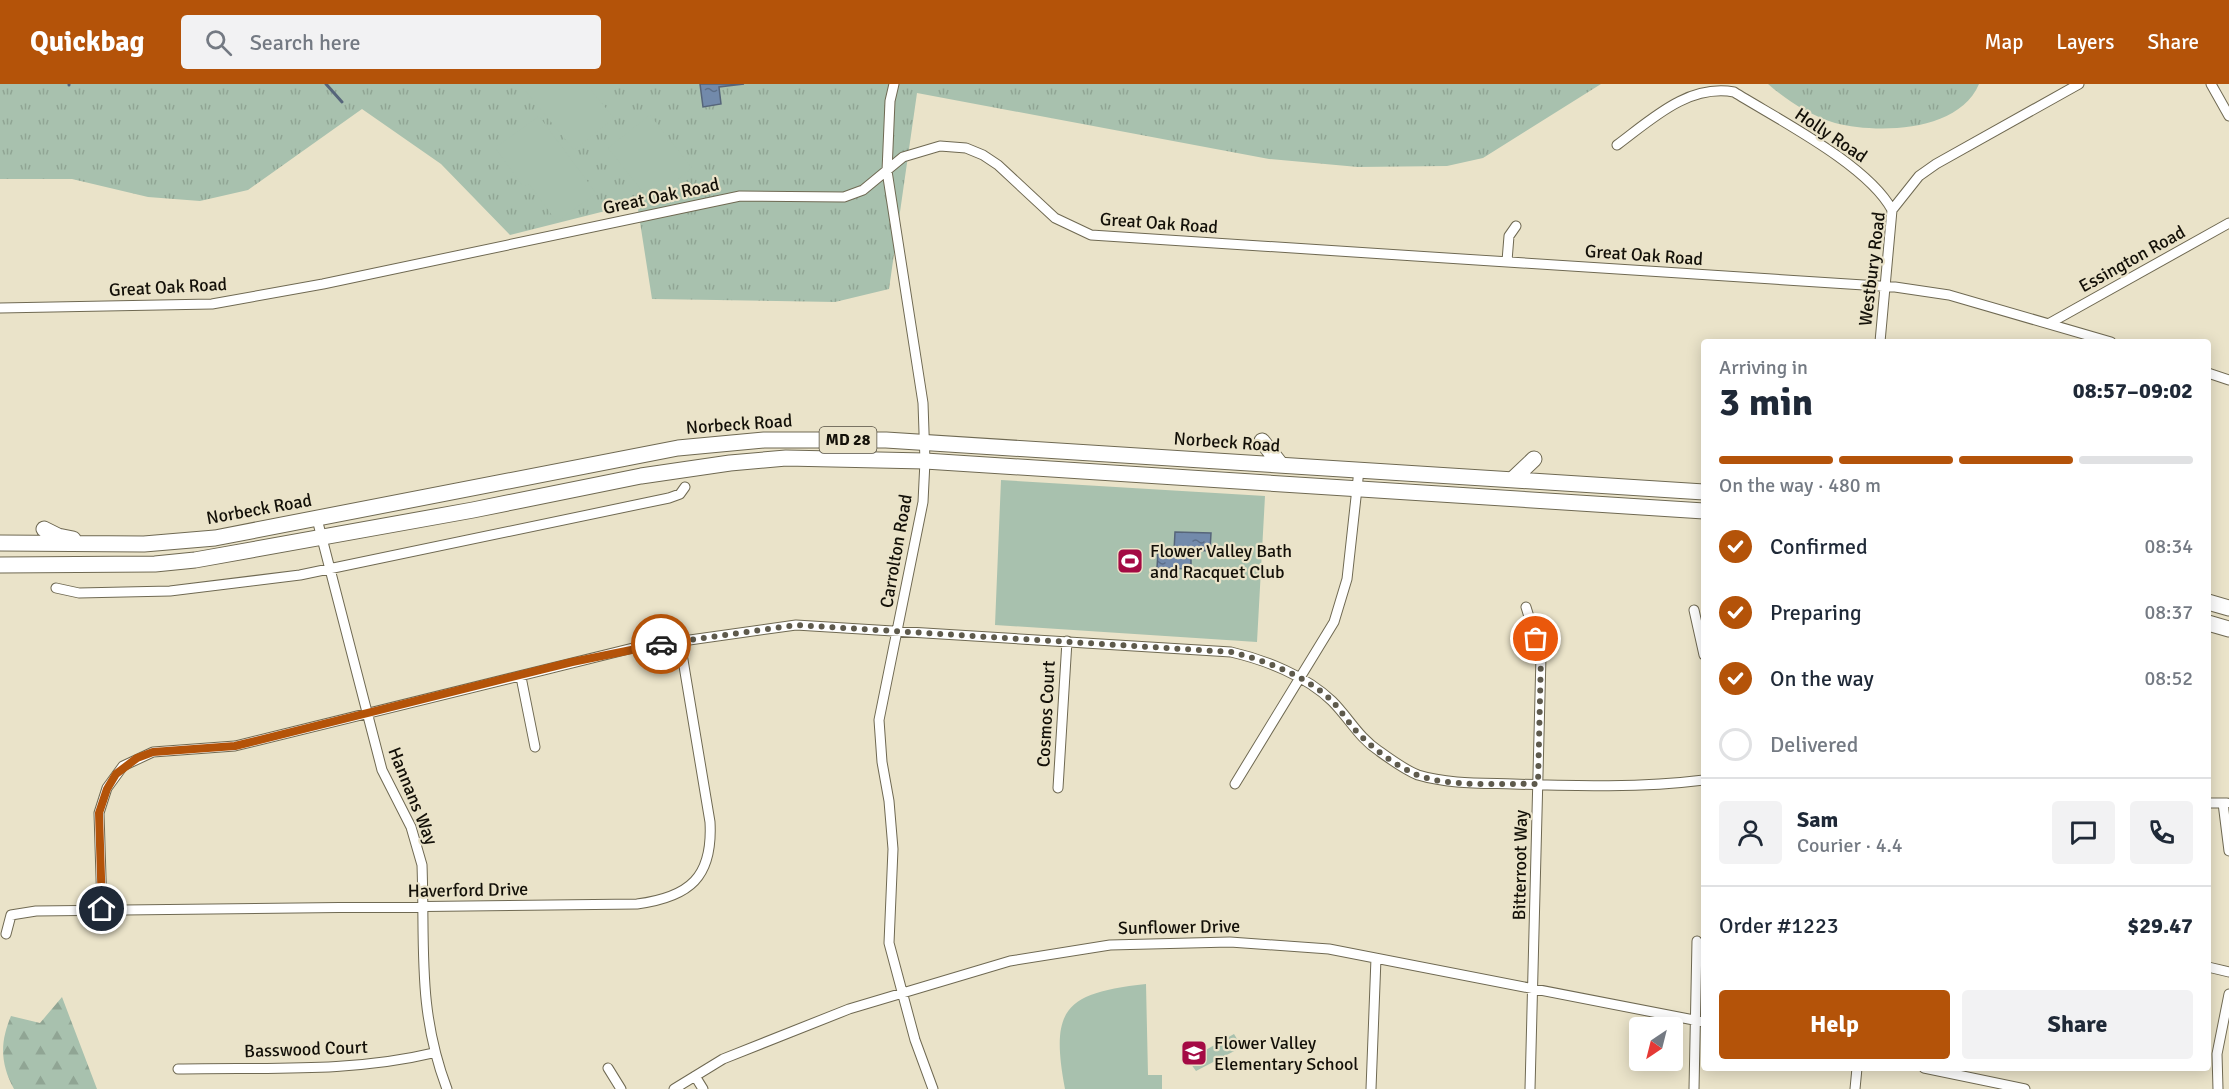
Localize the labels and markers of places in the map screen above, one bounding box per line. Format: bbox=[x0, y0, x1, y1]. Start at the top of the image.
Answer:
place label: Flower Valley Bath and Racquet Club bbox=[1150, 540, 1292, 583]
sports icon: Flower Valley Bath and Racquet Club bbox=[1115, 546, 1145, 576]
pin bbox=[1510, 613, 1561, 664]
pin bbox=[76, 883, 127, 934]
place label: Flower Valley Elementary School bbox=[1214, 1032, 1359, 1075]
school or university icon: Flower Valley Elementary School bbox=[1179, 1038, 1209, 1068]

